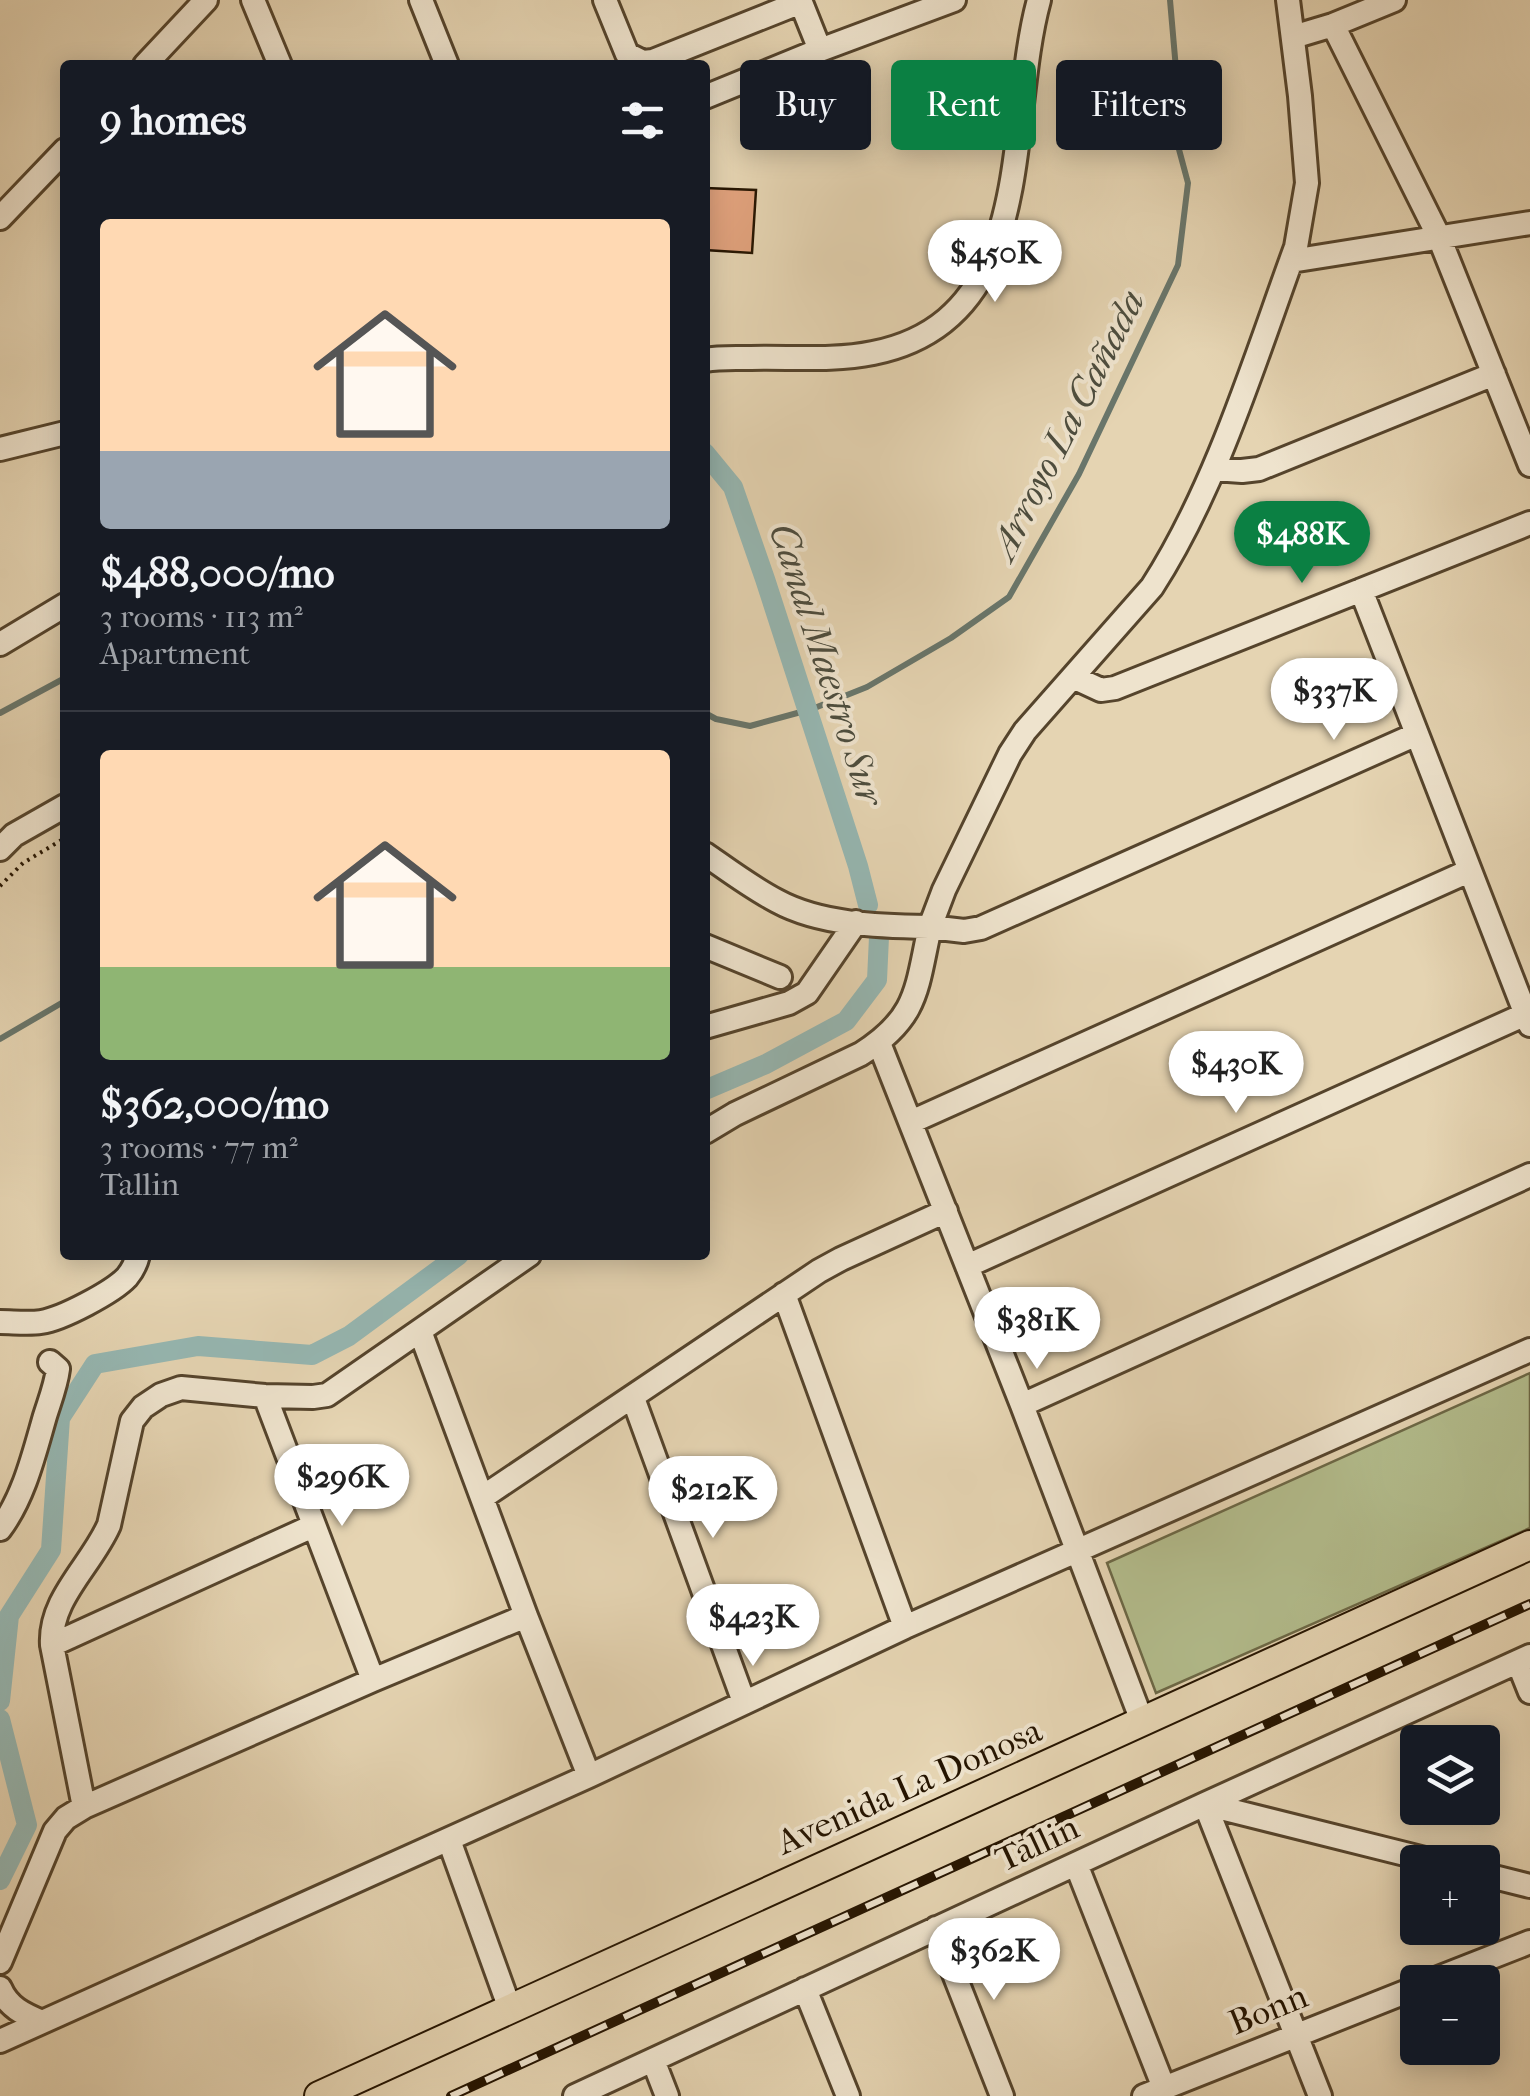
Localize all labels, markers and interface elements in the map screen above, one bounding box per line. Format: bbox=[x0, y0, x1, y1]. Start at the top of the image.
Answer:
chip: Buy bbox=[740, 60, 871, 150]
chip: Rent bbox=[891, 60, 1036, 150]
chip: Filters bbox=[1056, 60, 1222, 150]
icon: filters bbox=[615, 93, 670, 148]
text: 9 homes bbox=[100, 96, 247, 145]
pin: $450K bbox=[925, 220, 1065, 305]
text: $450K bbox=[950, 234, 1040, 271]
water label: Arroyo La Cañada bbox=[979, 283, 1154, 569]
icon: home bbox=[295, 284, 475, 464]
pin: $488K bbox=[1232, 501, 1372, 586]
text: $488K bbox=[1256, 515, 1348, 552]
water label: Canal Maestro Sur bbox=[760, 517, 894, 814]
text: $488,000/mo bbox=[100, 549, 335, 598]
text: 3 rooms · 113 m² bbox=[100, 598, 303, 635]
text: Apartment bbox=[100, 635, 250, 672]
pin: $337K bbox=[1264, 658, 1404, 743]
text: $337K bbox=[1293, 672, 1375, 709]
icon: home bbox=[295, 815, 475, 995]
pin: $430K bbox=[1166, 1031, 1306, 1116]
text: $430K bbox=[1191, 1045, 1281, 1082]
text: $362,000/mo bbox=[100, 1080, 329, 1129]
text: 3 rooms · 77 m² bbox=[100, 1129, 298, 1166]
text: Tallin bbox=[100, 1166, 179, 1203]
pin: $381K bbox=[967, 1287, 1107, 1372]
text: $381K bbox=[996, 1301, 1078, 1338]
pin: $296K bbox=[272, 1444, 412, 1529]
pin: $212K bbox=[643, 1456, 783, 1541]
text: $296K bbox=[296, 1458, 388, 1495]
text: $212K bbox=[670, 1470, 756, 1507]
pin: $423K bbox=[683, 1584, 823, 1669]
text: $423K bbox=[708, 1598, 798, 1635]
street label: Avenida La Donosa bbox=[769, 1709, 1049, 1864]
map controls bbox=[1400, 1725, 1500, 2065]
button: layers bbox=[1400, 1725, 1500, 1825]
street label: Tallin bbox=[989, 1807, 1085, 1880]
button: + bbox=[1400, 1845, 1500, 1945]
pin: $362K bbox=[924, 1918, 1064, 2003]
text: $362K bbox=[950, 1932, 1038, 1969]
button: − bbox=[1400, 1965, 1500, 2065]
street label: Bonn bbox=[1223, 1975, 1313, 2044]

